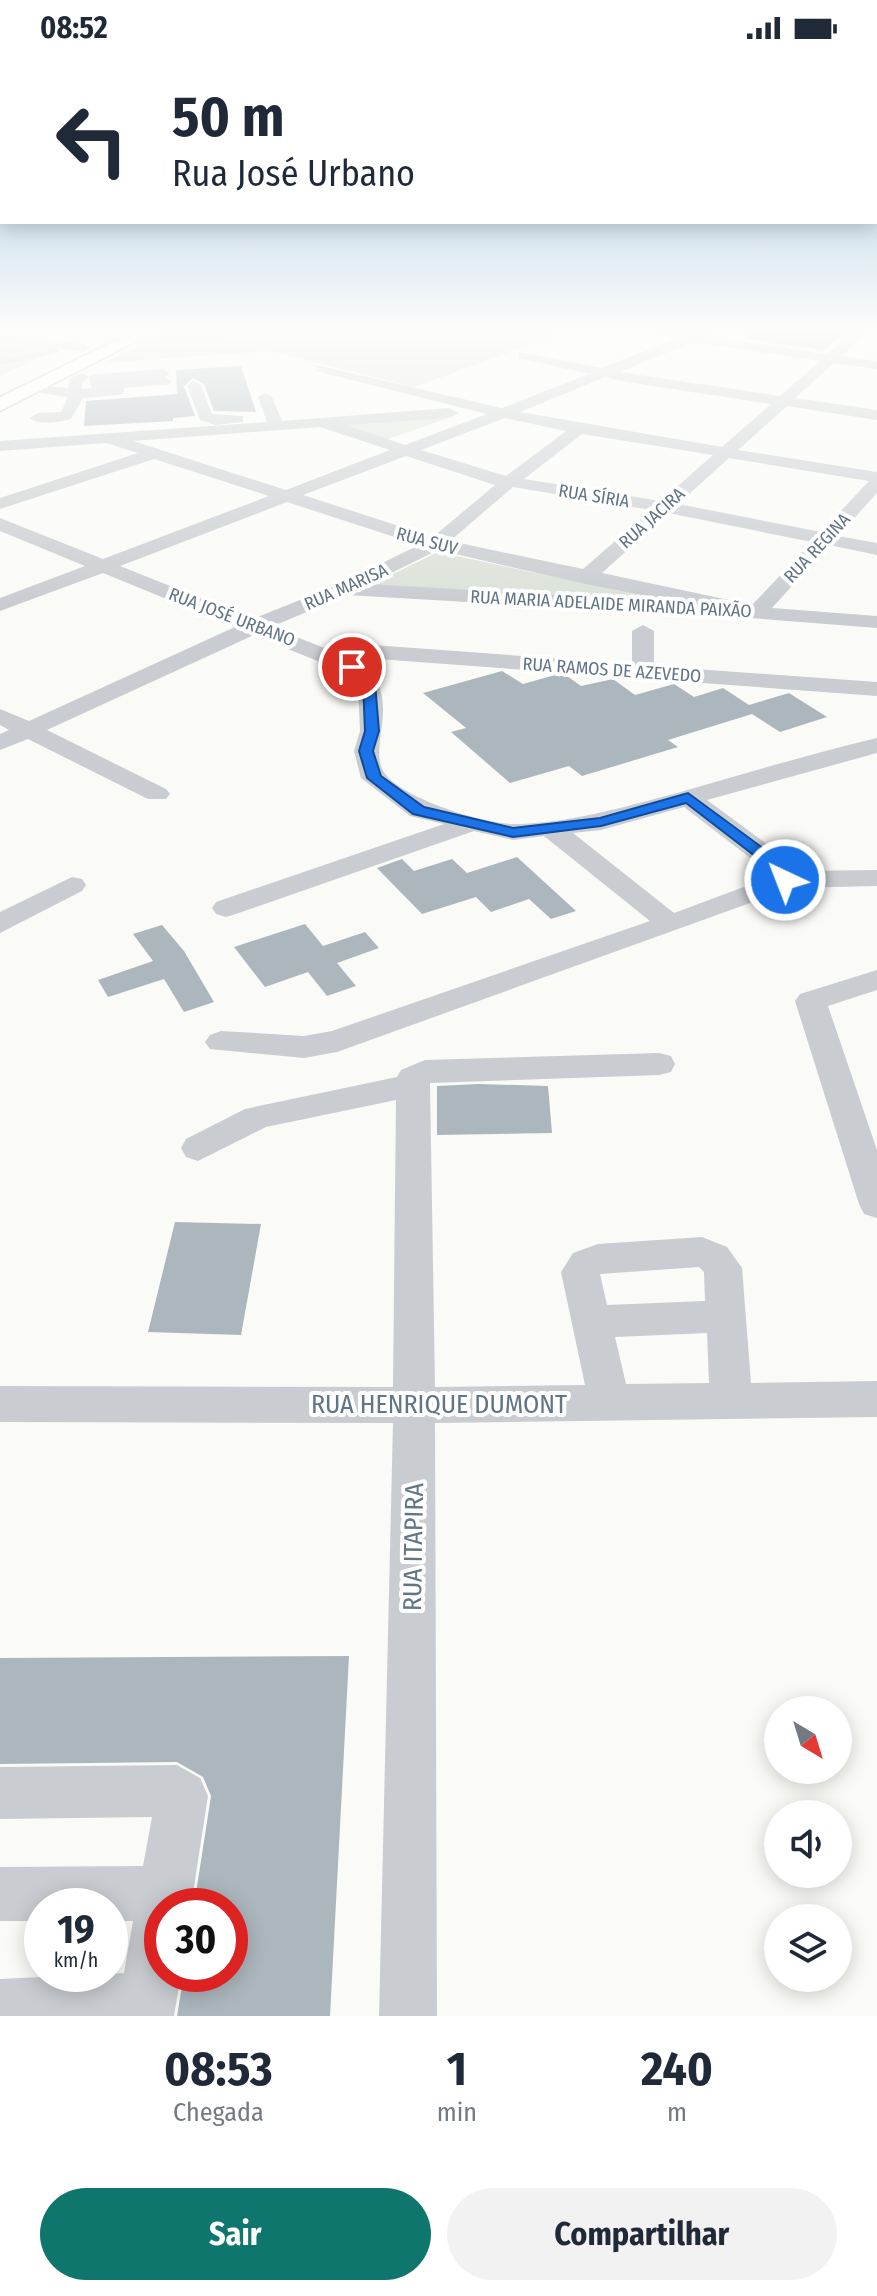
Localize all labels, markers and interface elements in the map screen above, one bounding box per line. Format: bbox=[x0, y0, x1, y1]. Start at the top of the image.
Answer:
text: 08:52 bbox=[40, 10, 108, 46]
text: 50 m bbox=[172, 84, 284, 151]
icon: left bbox=[40, 88, 144, 192]
text: Rua José Urbano bbox=[172, 152, 415, 196]
street label: RUA SÍRIA bbox=[557, 479, 632, 513]
street label: RUA JACIRA bbox=[614, 482, 690, 553]
street label: RUA REGINA bbox=[779, 508, 855, 587]
street label: RUA SUV bbox=[394, 522, 461, 560]
street label: RUA MARISA bbox=[301, 559, 392, 615]
street label: RUA JOSÉ URBANO bbox=[166, 582, 299, 651]
street label: RUA MARIA ADELAIDE MIRANDA PAIXÃO bbox=[470, 586, 752, 622]
pin bbox=[318, 633, 386, 701]
icon: arrive bbox=[330, 645, 374, 689]
street label: RUA RAMOS DE AZEVEDO bbox=[522, 653, 702, 687]
position arrow bbox=[743, 838, 827, 922]
street label: RUA HENRIQUE DUMONT bbox=[311, 1389, 567, 1420]
street label: RUA ITAPIRA bbox=[397, 1482, 430, 1611]
north arrow bbox=[764, 1696, 852, 1784]
map controls bbox=[764, 1696, 852, 1992]
button: sound bbox=[764, 1800, 852, 1888]
speed limit sign: 30 bbox=[144, 1888, 248, 1992]
button: layers bbox=[764, 1904, 852, 1992]
text: 19 bbox=[57, 1906, 95, 1954]
text: km/h bbox=[54, 1948, 98, 1972]
text: 08:53 bbox=[164, 2040, 273, 2098]
text: 1 bbox=[447, 2040, 467, 2098]
text: 240 bbox=[641, 2040, 713, 2098]
text: Chegada bbox=[173, 2097, 264, 2128]
text: min bbox=[437, 2097, 477, 2128]
text: m bbox=[667, 2097, 687, 2128]
button: Sair bbox=[40, 2188, 431, 2280]
button: Compartilhar bbox=[447, 2188, 837, 2280]

